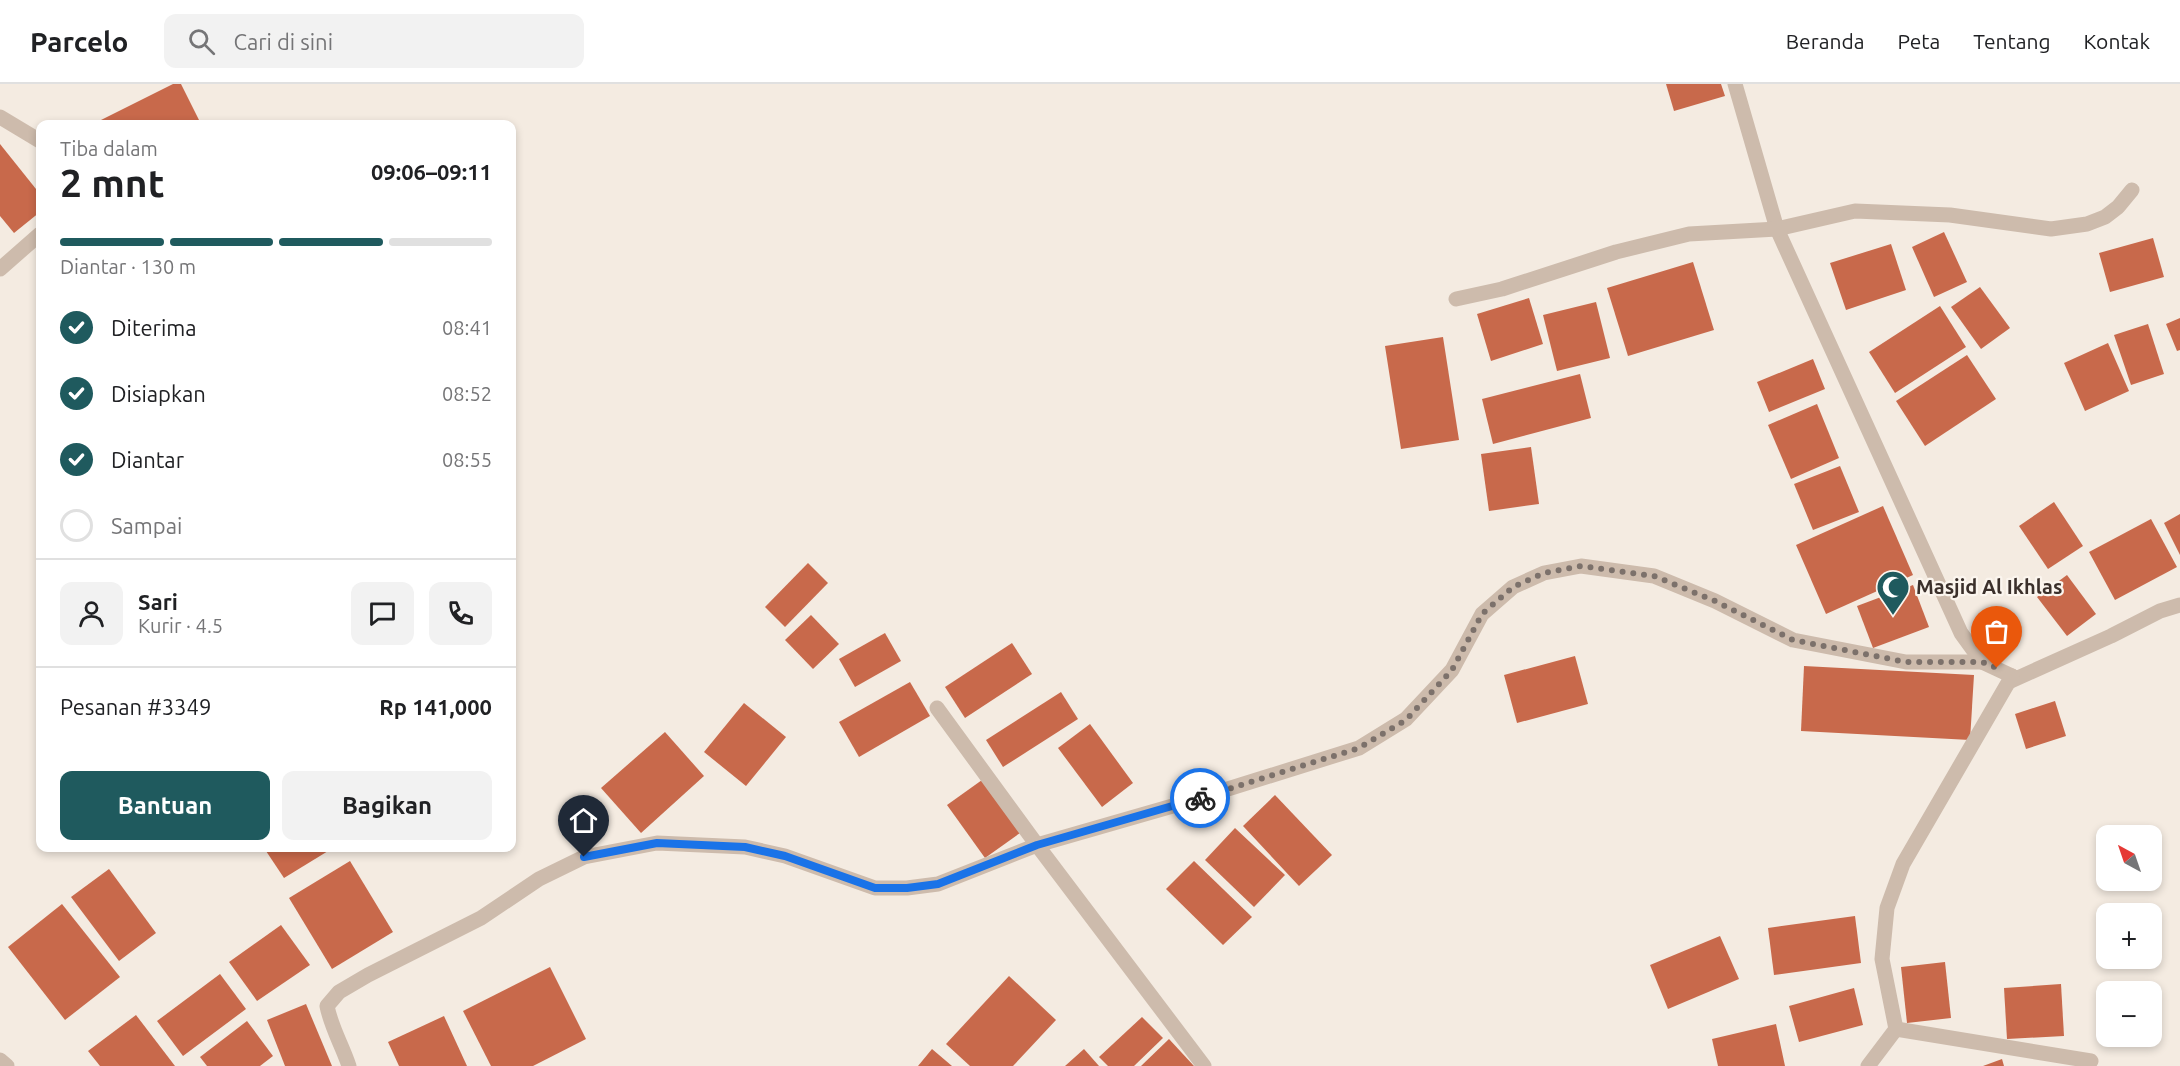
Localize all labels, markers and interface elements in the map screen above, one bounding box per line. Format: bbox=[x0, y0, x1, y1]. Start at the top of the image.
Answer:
search box bbox=[164, 14, 584, 68]
icon: search bbox=[185, 25, 218, 58]
text: Parcelo bbox=[30, 26, 128, 57]
text: Cari di sini bbox=[233, 29, 333, 54]
text: Beranda bbox=[1786, 29, 1865, 53]
text: Peta bbox=[1898, 29, 1940, 53]
text: Tentang bbox=[1973, 29, 2051, 53]
text: Kontak bbox=[2084, 29, 2150, 53]
text: Tiba dalam bbox=[60, 137, 158, 160]
text: 09:06–09:11 bbox=[371, 159, 492, 184]
text: 2 mnt bbox=[60, 161, 164, 204]
text: Diantar · 130 m bbox=[60, 255, 196, 278]
icon: check bbox=[60, 311, 93, 344]
text: Diterima bbox=[111, 315, 197, 340]
text: 08:41 bbox=[442, 316, 492, 339]
icon: check bbox=[60, 377, 93, 410]
text: Disiapkan bbox=[111, 381, 206, 406]
text: 08:52 bbox=[442, 382, 492, 405]
icon: check bbox=[60, 443, 93, 476]
text: Diantar bbox=[111, 447, 184, 472]
text: 08:55 bbox=[442, 448, 492, 471]
text: Sampai bbox=[111, 513, 182, 538]
mosque icon: Masjid Al Ikhlas bbox=[1875, 569, 1911, 616]
place label: Masjid Al Ikhlas bbox=[1916, 575, 2062, 598]
button: person bbox=[60, 582, 123, 645]
button: chat bbox=[351, 582, 414, 645]
button: phone bbox=[429, 582, 492, 645]
text: Sari bbox=[138, 589, 178, 614]
pin bbox=[1971, 606, 2022, 668]
text: Kurir · 4.5 bbox=[138, 614, 223, 637]
icon: bag bbox=[1980, 615, 2013, 648]
text: Pesanan #3349 bbox=[60, 694, 211, 719]
text: Rp 141,000 bbox=[379, 694, 492, 719]
courier bbox=[1170, 768, 1230, 828]
button: Bantuan bbox=[60, 771, 270, 840]
button: Bagikan bbox=[282, 771, 492, 840]
icon: bike bbox=[1184, 782, 1217, 815]
pin bbox=[558, 795, 609, 857]
icon: home bbox=[567, 804, 600, 837]
north arrow bbox=[2096, 825, 2162, 891]
map controls bbox=[2096, 825, 2162, 1047]
button: + bbox=[2096, 903, 2162, 969]
button: − bbox=[2096, 981, 2162, 1047]

